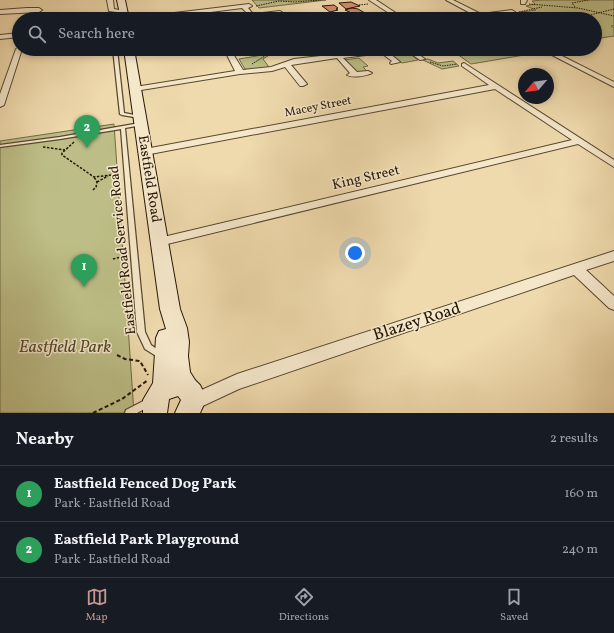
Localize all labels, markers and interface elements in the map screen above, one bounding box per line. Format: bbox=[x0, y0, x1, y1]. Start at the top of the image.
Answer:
search box bbox=[12, 12, 602, 56]
icon: search bbox=[26, 23, 48, 45]
text: Search here bbox=[58, 24, 135, 45]
north arrow bbox=[518, 68, 554, 104]
street label: Macey Street bbox=[283, 93, 353, 121]
pin: 2 bbox=[74, 115, 100, 148]
street label: Eastfield Road bbox=[133, 134, 165, 224]
street label: King Street bbox=[330, 161, 402, 195]
street label: Eastfield Road Service Road bbox=[105, 164, 141, 336]
your location bbox=[345, 243, 365, 263]
pin: 1 bbox=[71, 254, 97, 287]
street label: Blazey Road bbox=[370, 297, 464, 347]
park label: Eastfield Park bbox=[19, 336, 111, 359]
text: Nearby bbox=[16, 428, 74, 451]
text: 2 results bbox=[550, 430, 598, 448]
text: Eastfield Fenced Dog Park bbox=[54, 474, 236, 495]
text: 1 bbox=[26, 485, 32, 503]
text: 160 m bbox=[564, 485, 598, 503]
text: Park · Eastfield Road bbox=[54, 495, 170, 513]
text: Eastfield Park Playground bbox=[54, 530, 239, 551]
text: 2 bbox=[26, 541, 32, 559]
text: 240 m bbox=[562, 541, 598, 559]
text: Park · Eastfield Road bbox=[54, 551, 170, 569]
tab: Map bbox=[86, 586, 108, 625]
tab: Directions bbox=[279, 586, 329, 625]
tab: Saved bbox=[500, 586, 528, 625]

